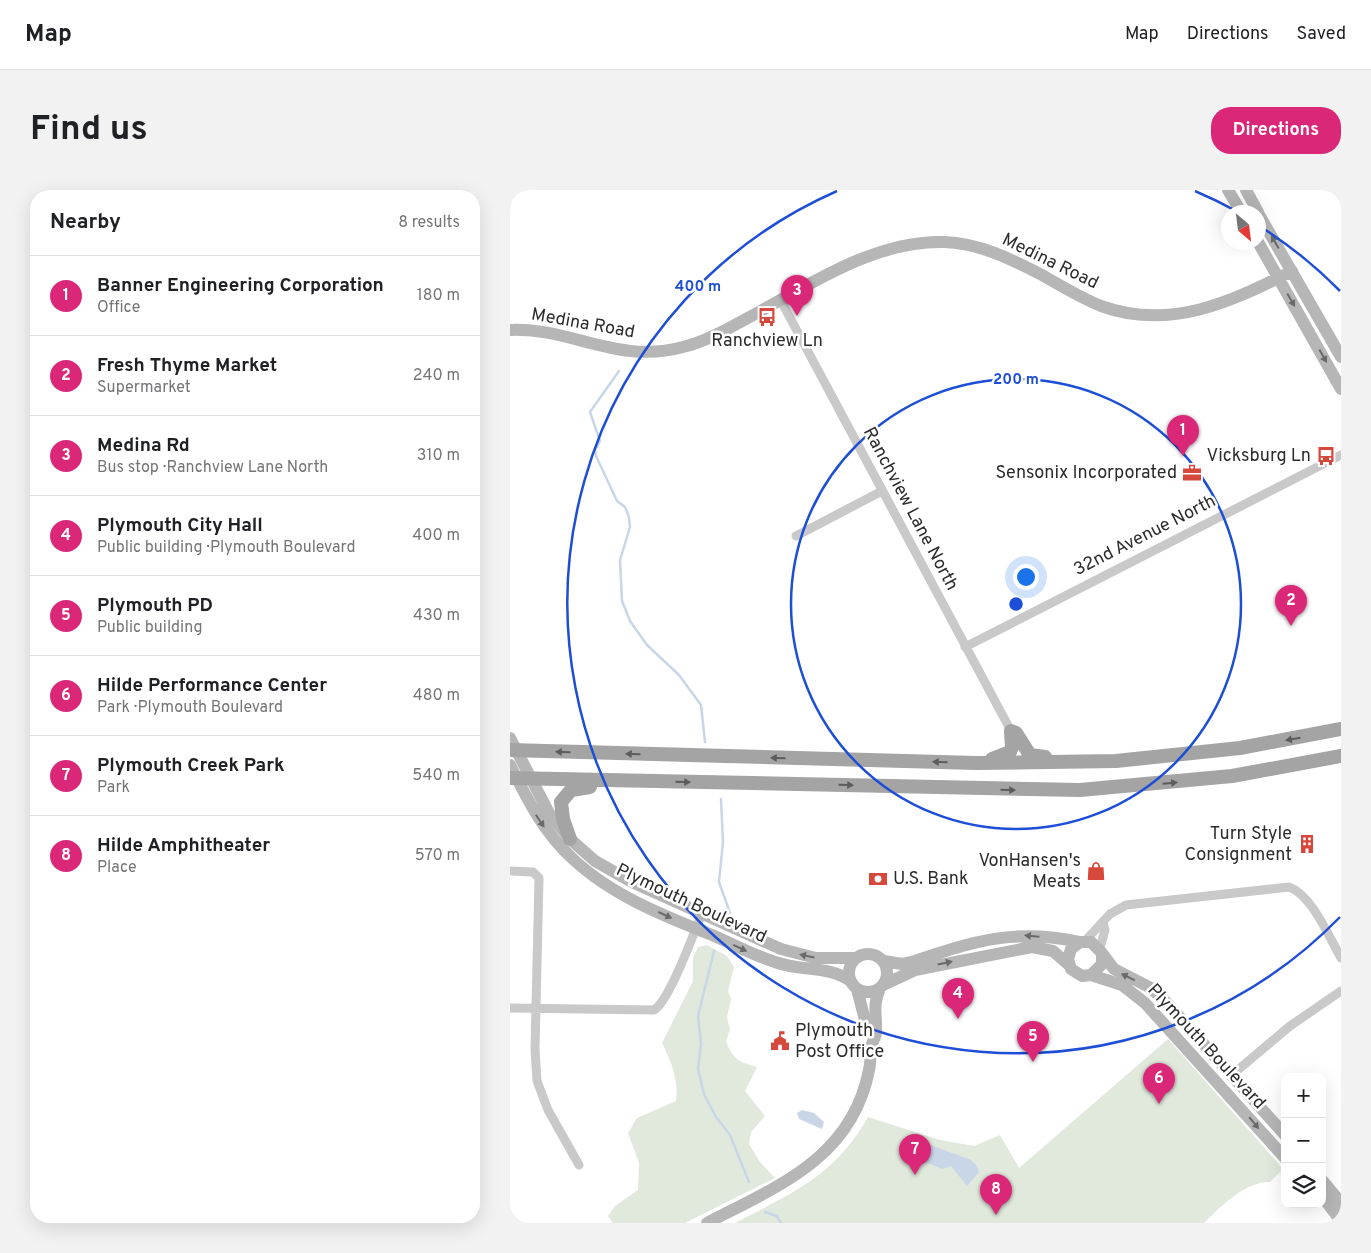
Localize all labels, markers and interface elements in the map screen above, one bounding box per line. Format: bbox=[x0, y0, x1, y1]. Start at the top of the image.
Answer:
text: Map bbox=[25, 20, 72, 50]
text: Map bbox=[1125, 23, 1159, 46]
text: Directions bbox=[1187, 23, 1269, 46]
text: Saved bbox=[1297, 23, 1346, 46]
button: Directions bbox=[1211, 107, 1341, 154]
text: Find us bbox=[30, 108, 148, 152]
north arrow bbox=[1221, 205, 1266, 250]
text: Nearby bbox=[50, 209, 121, 236]
text: 8 results bbox=[398, 213, 460, 233]
street label: Medina Road bbox=[998, 229, 1102, 295]
one-way arrow bbox=[1271, 235, 1279, 249]
text: Banner Engineering Corporation bbox=[97, 274, 384, 298]
pin: 3 bbox=[781, 275, 813, 316]
text: 400 m bbox=[675, 278, 721, 297]
text: 1 bbox=[63, 286, 69, 306]
text: 180 m bbox=[417, 286, 460, 306]
one-way arrow bbox=[1287, 294, 1296, 307]
text: Office bbox=[97, 298, 140, 318]
street label: Medina Road bbox=[529, 304, 637, 344]
bus stop icon: Ranchview Ln bbox=[756, 306, 778, 328]
place label: Ranchview Ln bbox=[711, 330, 823, 353]
one-way arrow bbox=[1318, 349, 1327, 362]
text: Fresh Thyme Market bbox=[97, 354, 277, 378]
text: 2 bbox=[61, 366, 71, 386]
text: 240 m bbox=[413, 366, 460, 386]
text: 200 m bbox=[993, 371, 1039, 390]
text: Supermarket bbox=[97, 378, 191, 398]
pin: 1 bbox=[1167, 415, 1199, 456]
street label: Ranchview Lane North bbox=[857, 423, 963, 595]
text: Medina Rd bbox=[97, 434, 190, 458]
place label: Vicksburg Ln bbox=[1207, 445, 1311, 468]
bus stop icon: Vicksburg Ln bbox=[1315, 445, 1337, 467]
text: 3 bbox=[61, 446, 71, 466]
text: 310 m bbox=[417, 446, 460, 466]
text: Bus stop · Ranchview Lane North bbox=[97, 458, 328, 478]
place label: Sensonix Incorporated bbox=[996, 462, 1177, 485]
office icon: Sensonix Incorporated bbox=[1181, 462, 1203, 484]
street label: 32nd Avenue North bbox=[1070, 490, 1220, 582]
text: Plymouth City Hall bbox=[97, 514, 263, 538]
text: 4 bbox=[61, 526, 71, 546]
text: 400 m bbox=[412, 526, 460, 546]
text: Public building · Plymouth Boulevard bbox=[97, 538, 355, 558]
your location bbox=[1013, 564, 1039, 590]
pin: 2 bbox=[1275, 585, 1307, 626]
text: Plymouth PD bbox=[97, 594, 213, 618]
centre of rings bbox=[1007, 595, 1025, 613]
text: 5 bbox=[61, 606, 71, 626]
text: 430 m bbox=[413, 606, 460, 626]
text: Public building bbox=[97, 618, 202, 638]
text: Hilde Performance Center bbox=[97, 674, 327, 698]
text: 6 bbox=[61, 686, 71, 706]
text: 480 m bbox=[413, 686, 460, 706]
text: Park · Plymouth Boulevard bbox=[97, 698, 283, 718]
one-way arrow bbox=[1285, 736, 1301, 744]
one-way arrow bbox=[555, 748, 571, 756]
one-way arrow bbox=[625, 750, 641, 758]
one-way arrow bbox=[769, 753, 785, 761]
text: Plymouth Creek Park bbox=[97, 754, 285, 778]
one-way arrow bbox=[932, 757, 948, 765]
text: 7 bbox=[62, 766, 70, 786]
text: 540 m bbox=[412, 766, 460, 786]
text: Park bbox=[97, 778, 130, 798]
one-way arrow bbox=[675, 778, 691, 786]
one-way arrow bbox=[1163, 779, 1179, 787]
one-way arrow bbox=[838, 782, 854, 790]
one-way arrow bbox=[1000, 786, 1016, 794]
one-way arrow bbox=[536, 814, 545, 827]
place label: Turn Style Consignment bbox=[1184, 823, 1292, 867]
building icon: Turn Style Consignment bbox=[1296, 833, 1318, 855]
text: Hilde Amphitheater bbox=[97, 834, 270, 858]
text: 8 bbox=[61, 846, 71, 866]
text: 570 m bbox=[415, 846, 460, 866]
place label: VonHansen's Meats bbox=[978, 850, 1081, 894]
text: Place bbox=[97, 858, 137, 878]
street label: Plymouth Boulevard bbox=[612, 859, 770, 949]
shop icon: VonHansen's Meats bbox=[1085, 860, 1107, 882]
bank icon: U.S. Bank bbox=[867, 868, 889, 890]
place label: U.S. Bank bbox=[893, 868, 969, 891]
one-way arrow bbox=[658, 911, 672, 919]
one-way arrow bbox=[1023, 932, 1039, 940]
one-way arrow bbox=[733, 944, 747, 952]
one-way arrow bbox=[799, 952, 815, 960]
one-way arrow bbox=[938, 959, 953, 967]
one-way arrow bbox=[1121, 972, 1136, 981]
pin: 4 bbox=[942, 978, 974, 1019]
street label: Plymouth Boulevard bbox=[1142, 979, 1270, 1115]
place label: Plymouth Post Office bbox=[795, 1020, 884, 1064]
pin: 5 bbox=[1017, 1021, 1049, 1062]
public building icon: Plymouth Post Office bbox=[769, 1030, 791, 1052]
pin: 6 bbox=[1143, 1063, 1175, 1104]
map controls bbox=[1281, 1073, 1326, 1208]
button: + bbox=[1281, 1073, 1326, 1118]
one-way arrow bbox=[1248, 1116, 1259, 1129]
button: − bbox=[1281, 1118, 1326, 1163]
pin: 7 bbox=[899, 1134, 931, 1175]
button: layers bbox=[1281, 1163, 1326, 1208]
pin: 8 bbox=[980, 1174, 1012, 1215]

